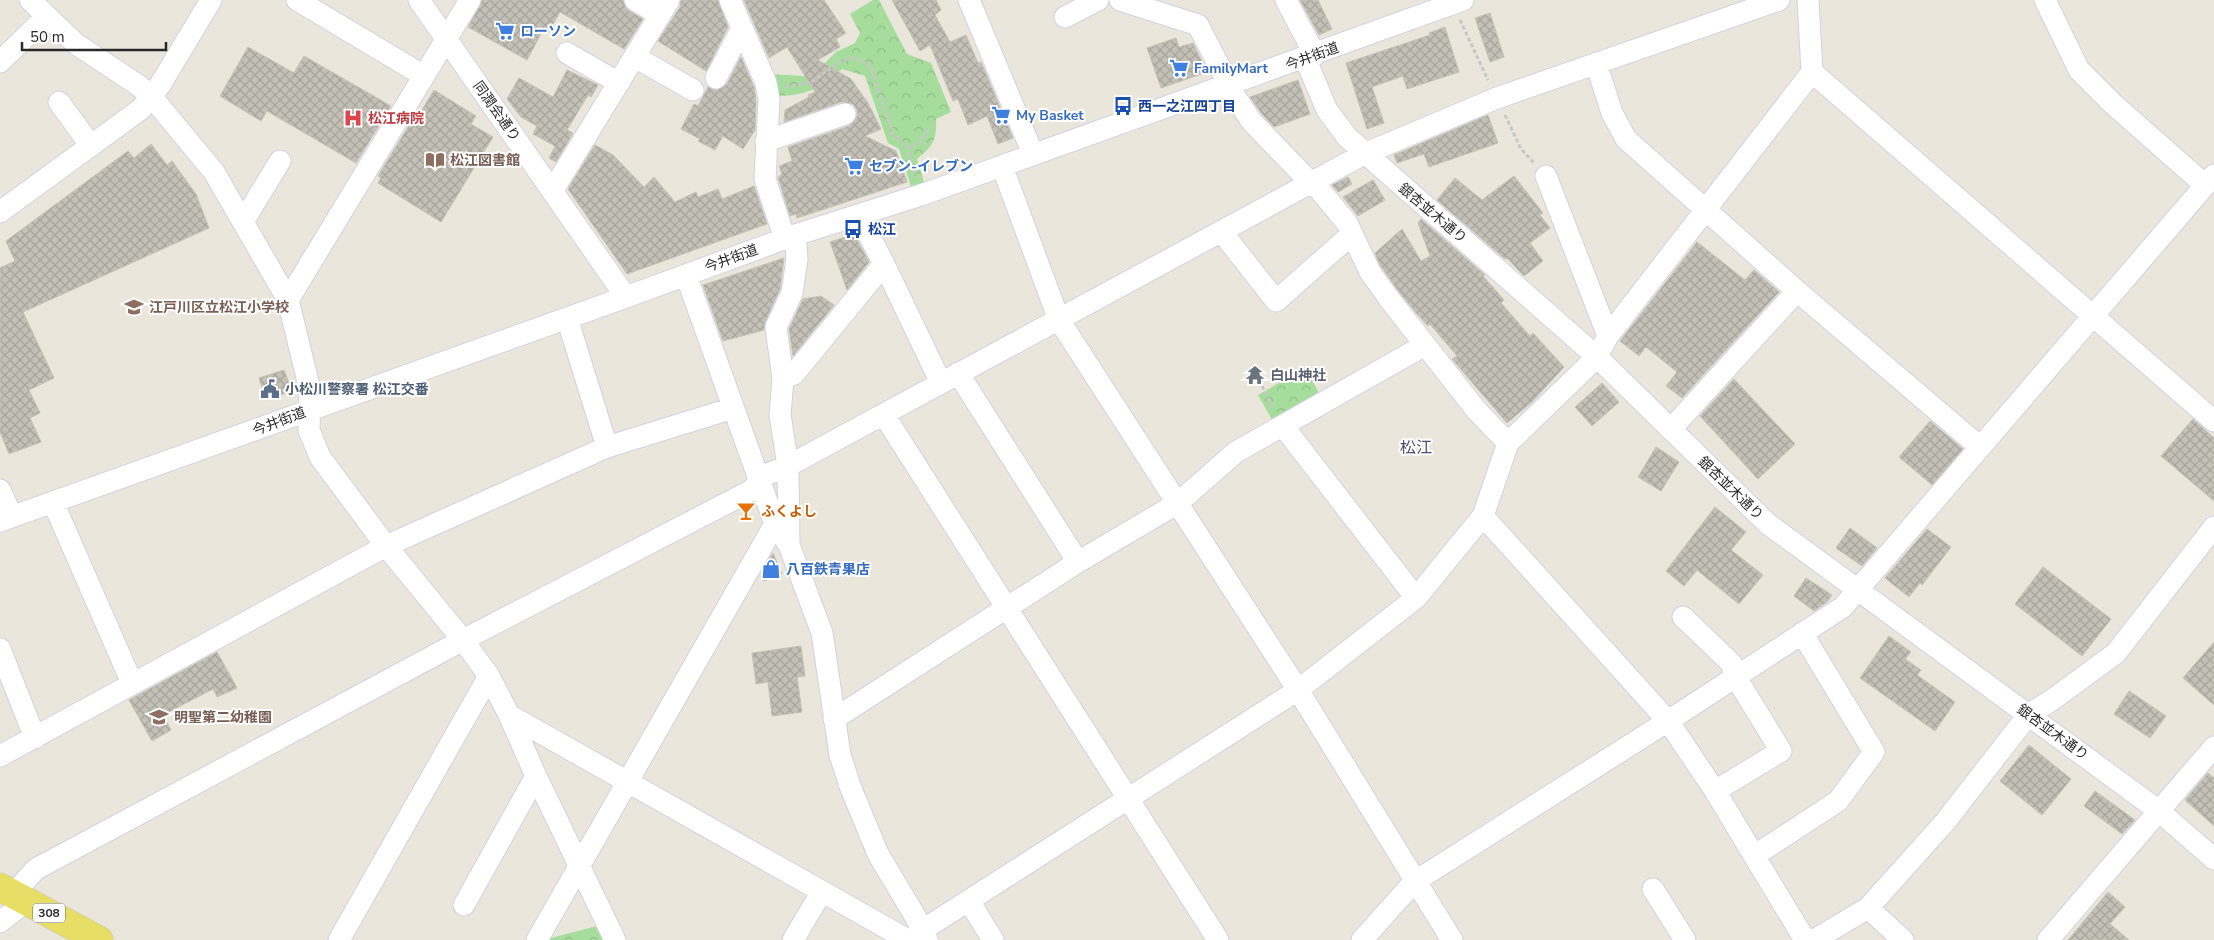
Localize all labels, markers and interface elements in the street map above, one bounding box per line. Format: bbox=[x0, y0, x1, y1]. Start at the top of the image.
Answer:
scale bar bbox=[22, 20, 166, 52]
supermarket icon: ローソン bbox=[494, 20, 516, 42]
place label: ローソン bbox=[520, 22, 576, 41]
text: 50 m bbox=[30, 27, 65, 47]
street label: 今井街道 bbox=[1283, 38, 1342, 75]
supermarket icon: FamilyMart bbox=[1168, 57, 1190, 79]
place label: FamilyMart bbox=[1194, 59, 1268, 78]
street label: 同潤会通り bbox=[469, 77, 524, 145]
bus stop icon: 西一之江四丁目 bbox=[1112, 95, 1134, 117]
place label: 西一之江四丁目 bbox=[1138, 97, 1236, 116]
supermarket icon: My Basket bbox=[990, 104, 1012, 126]
place label: My Basket bbox=[1016, 106, 1084, 125]
hospital icon: 松江病院 bbox=[342, 107, 364, 129]
place label: 松江病院 bbox=[368, 109, 424, 128]
library icon: 松江図書館 bbox=[424, 149, 446, 171]
place label: 松江図書館 bbox=[450, 151, 520, 170]
supermarket icon: セブン-イレブン bbox=[843, 155, 865, 177]
place label: セブン-イレブン bbox=[869, 157, 973, 176]
street label: 銀杏並木通り bbox=[1394, 179, 1471, 248]
bus stop icon: 松江 bbox=[842, 218, 864, 240]
place label: 松江 bbox=[868, 220, 896, 239]
street label: 今井街道 bbox=[702, 240, 761, 277]
school or university icon: 江戸川区立松江小学校 bbox=[123, 296, 145, 318]
place label: 江戸川区立松江小学校 bbox=[149, 298, 289, 317]
temple icon: 白山神社 bbox=[1244, 364, 1266, 386]
place label: 白山神社 bbox=[1270, 366, 1326, 385]
public building icon: 小松川警察署 松江交番 bbox=[259, 378, 281, 400]
place label: 小松川警察署 松江交番 bbox=[285, 380, 429, 399]
street label: 今井街道 bbox=[250, 403, 309, 440]
district label: 松江 bbox=[1400, 437, 1432, 459]
street label: 銀杏並木通り bbox=[1694, 452, 1767, 524]
bar icon: ふくよし bbox=[735, 500, 757, 522]
place label: ふくよし bbox=[761, 502, 817, 521]
shop icon: 八百鉄青果店 bbox=[760, 558, 782, 580]
place label: 八百鉄青果店 bbox=[786, 560, 870, 579]
street label: 銀杏並木通り bbox=[2013, 700, 2092, 765]
school or university icon: 明聖第二幼稚園 bbox=[148, 706, 170, 728]
place label: 明聖第二幼稚園 bbox=[174, 708, 272, 727]
road number: 308 bbox=[33, 904, 65, 922]

